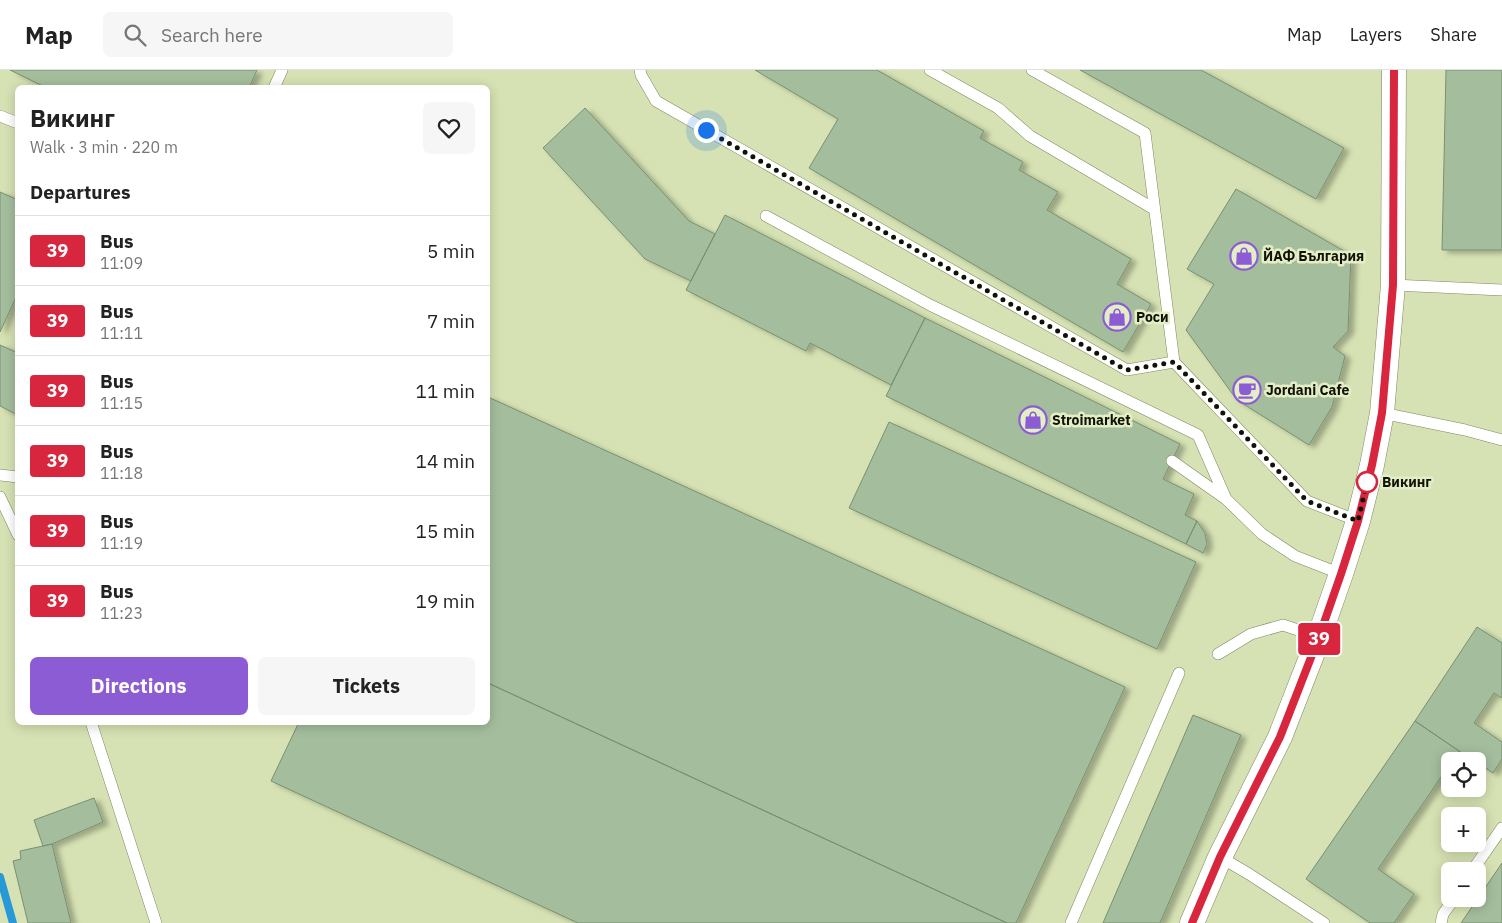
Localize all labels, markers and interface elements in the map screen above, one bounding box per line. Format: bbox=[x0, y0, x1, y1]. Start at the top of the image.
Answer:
search box bbox=[103, 12, 453, 57]
text: Map bbox=[25, 19, 73, 51]
icon: search bbox=[121, 21, 149, 49]
text: Search here bbox=[161, 23, 263, 47]
text: Map bbox=[1287, 23, 1322, 46]
text: Layers bbox=[1350, 23, 1402, 46]
text: Share bbox=[1430, 23, 1477, 46]
text: Викинг bbox=[30, 102, 115, 134]
button: heart bbox=[423, 102, 475, 154]
your location bbox=[694, 118, 719, 143]
text: Walk · 3 min · 220 m bbox=[30, 137, 178, 157]
text: Departures bbox=[30, 180, 130, 204]
text: Bus bbox=[100, 229, 134, 253]
text: 39 bbox=[47, 239, 68, 262]
text: 5 min bbox=[427, 239, 475, 263]
shop icon: ЙАФ България bbox=[1229, 241, 1259, 271]
place label: ЙАФ България bbox=[1263, 247, 1364, 265]
text: 11:09 bbox=[100, 253, 143, 273]
text: Bus bbox=[100, 299, 134, 323]
shop icon: Роси bbox=[1102, 302, 1132, 332]
place label: Роси bbox=[1136, 308, 1169, 326]
text: 39 bbox=[47, 309, 68, 332]
text: 7 min bbox=[427, 309, 475, 333]
text: 11:11 bbox=[100, 323, 143, 343]
text: Bus bbox=[100, 369, 134, 393]
cafe icon: Jordani Cafe bbox=[1232, 375, 1262, 405]
text: 39 bbox=[47, 379, 68, 402]
text: 11 min bbox=[416, 379, 475, 403]
place label: Jordani Cafe bbox=[1266, 381, 1350, 399]
text: 11:15 bbox=[100, 393, 143, 413]
shop icon: Stroimarket bbox=[1018, 405, 1048, 435]
place label: Stroimarket bbox=[1052, 411, 1131, 429]
text: Bus bbox=[100, 439, 134, 463]
text: 39 bbox=[47, 449, 68, 472]
text: 14 min bbox=[416, 449, 475, 473]
text: 11:18 bbox=[100, 463, 143, 483]
marker: Викинг bbox=[1356, 471, 1378, 493]
place label: Викинг bbox=[1382, 473, 1432, 491]
text: Bus bbox=[100, 509, 134, 533]
text: 39 bbox=[47, 519, 68, 542]
text: 15 min bbox=[416, 519, 475, 543]
text: 11:19 bbox=[100, 533, 143, 553]
text: Bus bbox=[100, 579, 134, 603]
text: 39 bbox=[47, 589, 68, 612]
text: 19 min bbox=[416, 589, 475, 613]
text: 11:23 bbox=[100, 603, 143, 623]
line badge: 39 bbox=[1296, 623, 1342, 655]
text: 39 bbox=[1308, 627, 1330, 650]
button: Directions bbox=[30, 657, 248, 715]
button: Tickets bbox=[258, 657, 475, 715]
map controls bbox=[1441, 752, 1486, 907]
button: locate bbox=[1441, 752, 1486, 797]
button: + bbox=[1441, 807, 1486, 852]
button: − bbox=[1441, 862, 1486, 907]

